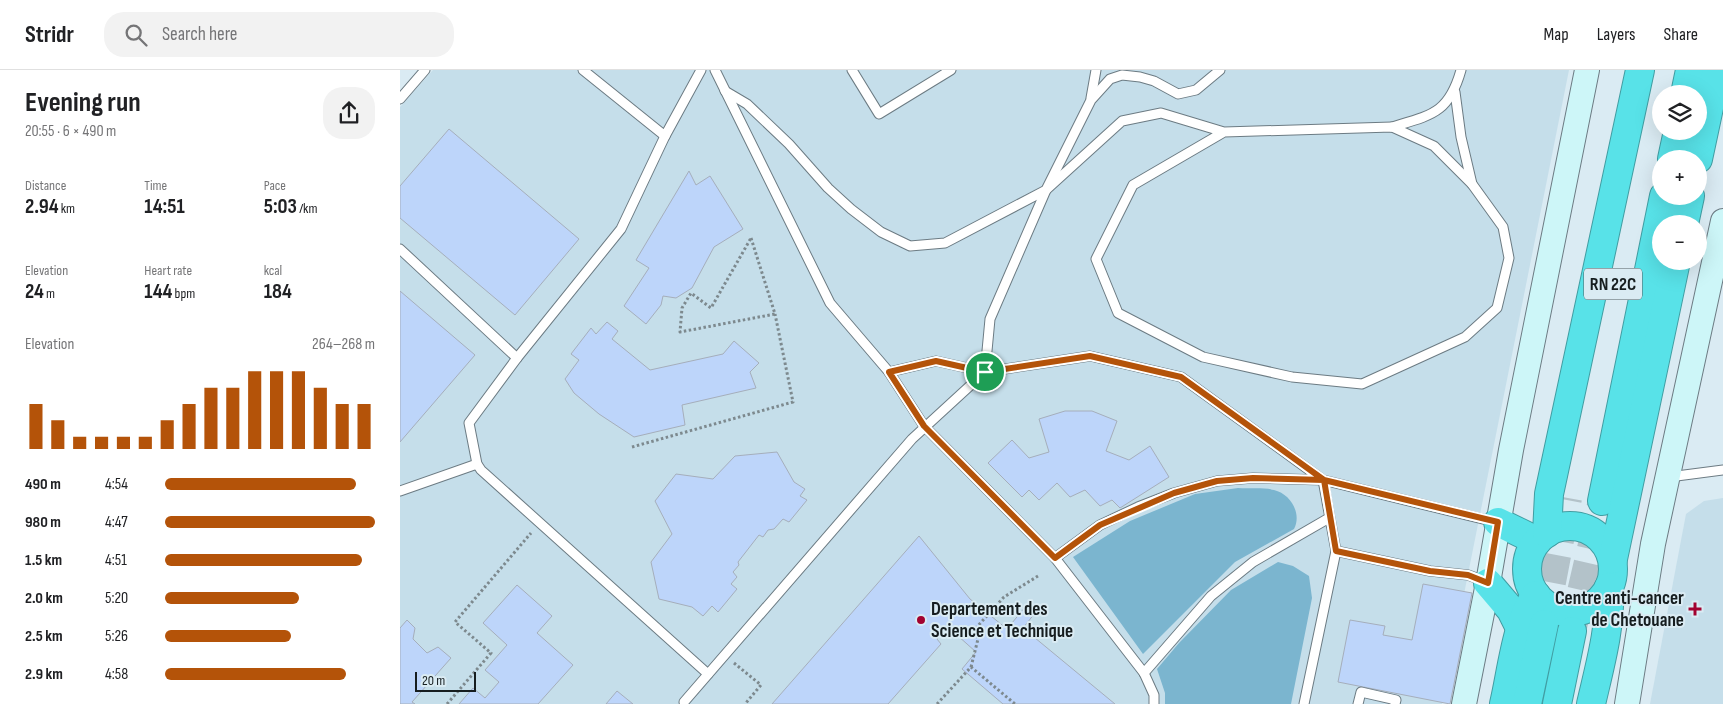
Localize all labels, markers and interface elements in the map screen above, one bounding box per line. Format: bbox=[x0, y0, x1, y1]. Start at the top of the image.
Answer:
search box bbox=[104, 12, 454, 57]
text: Stridr bbox=[25, 20, 74, 49]
icon: search bbox=[122, 21, 150, 49]
text: Search here bbox=[162, 23, 237, 46]
text: Map bbox=[1544, 24, 1569, 45]
text: Layers bbox=[1597, 24, 1636, 45]
text: Share bbox=[1664, 24, 1698, 45]
map controls bbox=[1652, 85, 1707, 270]
button: layers bbox=[1652, 85, 1707, 140]
text: Evening run bbox=[25, 86, 141, 119]
button: share bbox=[323, 87, 375, 139]
text: 20:55 · 6 × 490 m bbox=[25, 122, 116, 141]
button: + bbox=[1652, 150, 1707, 205]
text: Distance bbox=[25, 177, 66, 194]
text: Time bbox=[144, 177, 167, 194]
text: Pace bbox=[264, 177, 286, 194]
text: 2.94 bbox=[25, 194, 58, 219]
text: 14:51 bbox=[144, 194, 185, 219]
text: 5:03 bbox=[264, 194, 297, 219]
text: km bbox=[58, 200, 75, 217]
text: /km bbox=[297, 200, 317, 217]
button: − bbox=[1652, 215, 1707, 270]
text: Elevation bbox=[25, 262, 68, 279]
text: Heart rate bbox=[144, 262, 192, 279]
text: kcal bbox=[264, 262, 282, 279]
road number: RN 22C bbox=[1584, 268, 1642, 300]
text: 24 bbox=[25, 279, 44, 304]
text: 144 bbox=[144, 279, 172, 304]
text: 184 bbox=[264, 279, 292, 304]
text: m bbox=[44, 285, 55, 302]
text: bpm bbox=[172, 285, 195, 302]
text: Elevation bbox=[25, 335, 74, 354]
text: 264–268 m bbox=[312, 335, 375, 354]
pin bbox=[964, 351, 1006, 393]
icon: arrive bbox=[971, 358, 999, 386]
text: 490 m bbox=[25, 475, 61, 494]
text: 4:54 bbox=[105, 475, 128, 494]
text: 980 m bbox=[25, 513, 61, 532]
text: 4:47 bbox=[105, 513, 128, 532]
text: 1.5 km bbox=[25, 551, 62, 570]
text: 4:51 bbox=[105, 551, 127, 570]
place label: Centre anti-cancer de Chetouane bbox=[1555, 587, 1684, 632]
text: 2.0 km bbox=[25, 589, 63, 608]
text: 5:20 bbox=[105, 589, 128, 608]
place label: Departement des Science et Technique bbox=[931, 598, 1073, 643]
marker: Centre anti-cancer de Chetouane bbox=[1688, 602, 1702, 616]
marker: Departement des Science et Technique bbox=[915, 614, 927, 626]
text: 2.5 km bbox=[25, 627, 63, 646]
text: 5:26 bbox=[105, 627, 128, 646]
text: 2.9 km bbox=[25, 665, 63, 684]
text: 4:58 bbox=[105, 665, 128, 684]
scale bar bbox=[415, 669, 476, 692]
text: 20 m bbox=[422, 672, 445, 689]

